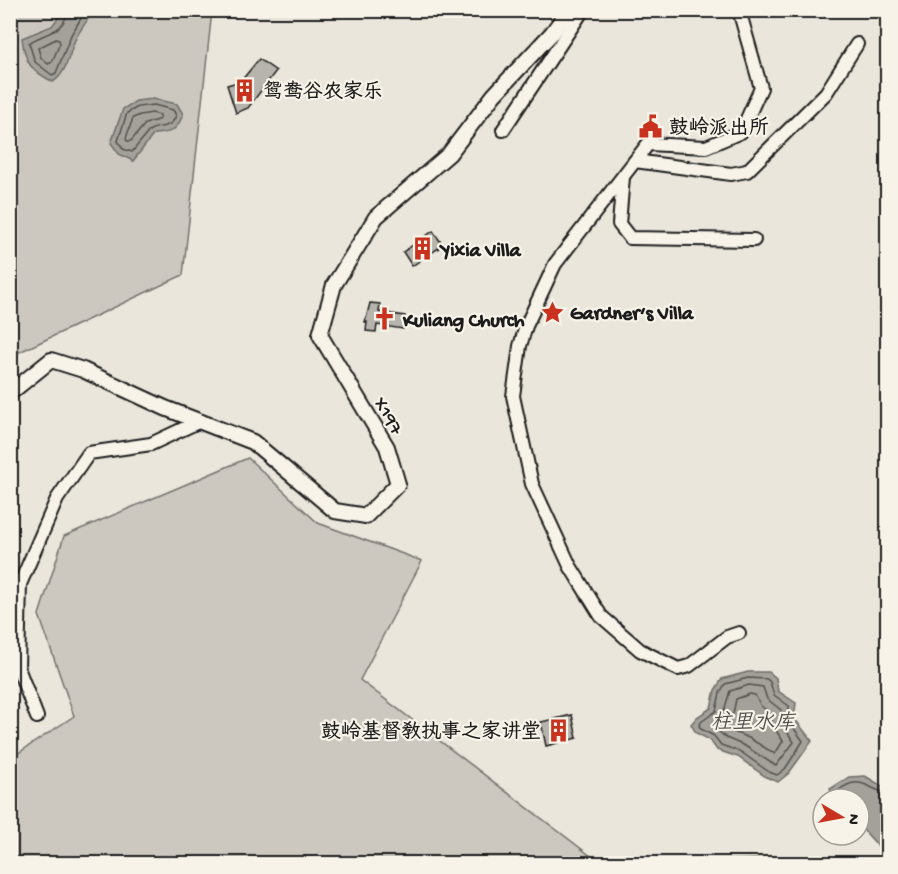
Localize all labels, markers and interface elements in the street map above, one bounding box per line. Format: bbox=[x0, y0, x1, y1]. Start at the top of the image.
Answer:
building icon: 鸳鸯谷农家乐 bbox=[232, 77, 258, 103]
place label: 鸳鸯谷农家乐 bbox=[263, 80, 383, 105]
public building icon: 鼓岭派出所 bbox=[638, 113, 664, 139]
place label: 鼓岭派出所 bbox=[669, 116, 769, 141]
building icon: Yixia Villa bbox=[410, 236, 436, 262]
place label: Yixia Villa bbox=[439, 241, 522, 264]
place icon: Gardner‘s Villa bbox=[539, 299, 565, 325]
place label: Gardner‘s Villa bbox=[570, 304, 694, 327]
church icon: Kuliang Church bbox=[372, 306, 398, 332]
place label: Kuliang Church bbox=[402, 311, 525, 334]
street label: X197 bbox=[367, 393, 407, 440]
water label: 柱里水库 bbox=[711, 711, 797, 737]
building icon: 鼓岭基督教执事之家讲堂 bbox=[546, 717, 572, 743]
place label: 鼓岭基督教执事之家讲堂 bbox=[321, 720, 541, 745]
north arrow bbox=[811, 787, 871, 847]
text: N bbox=[842, 812, 863, 826]

